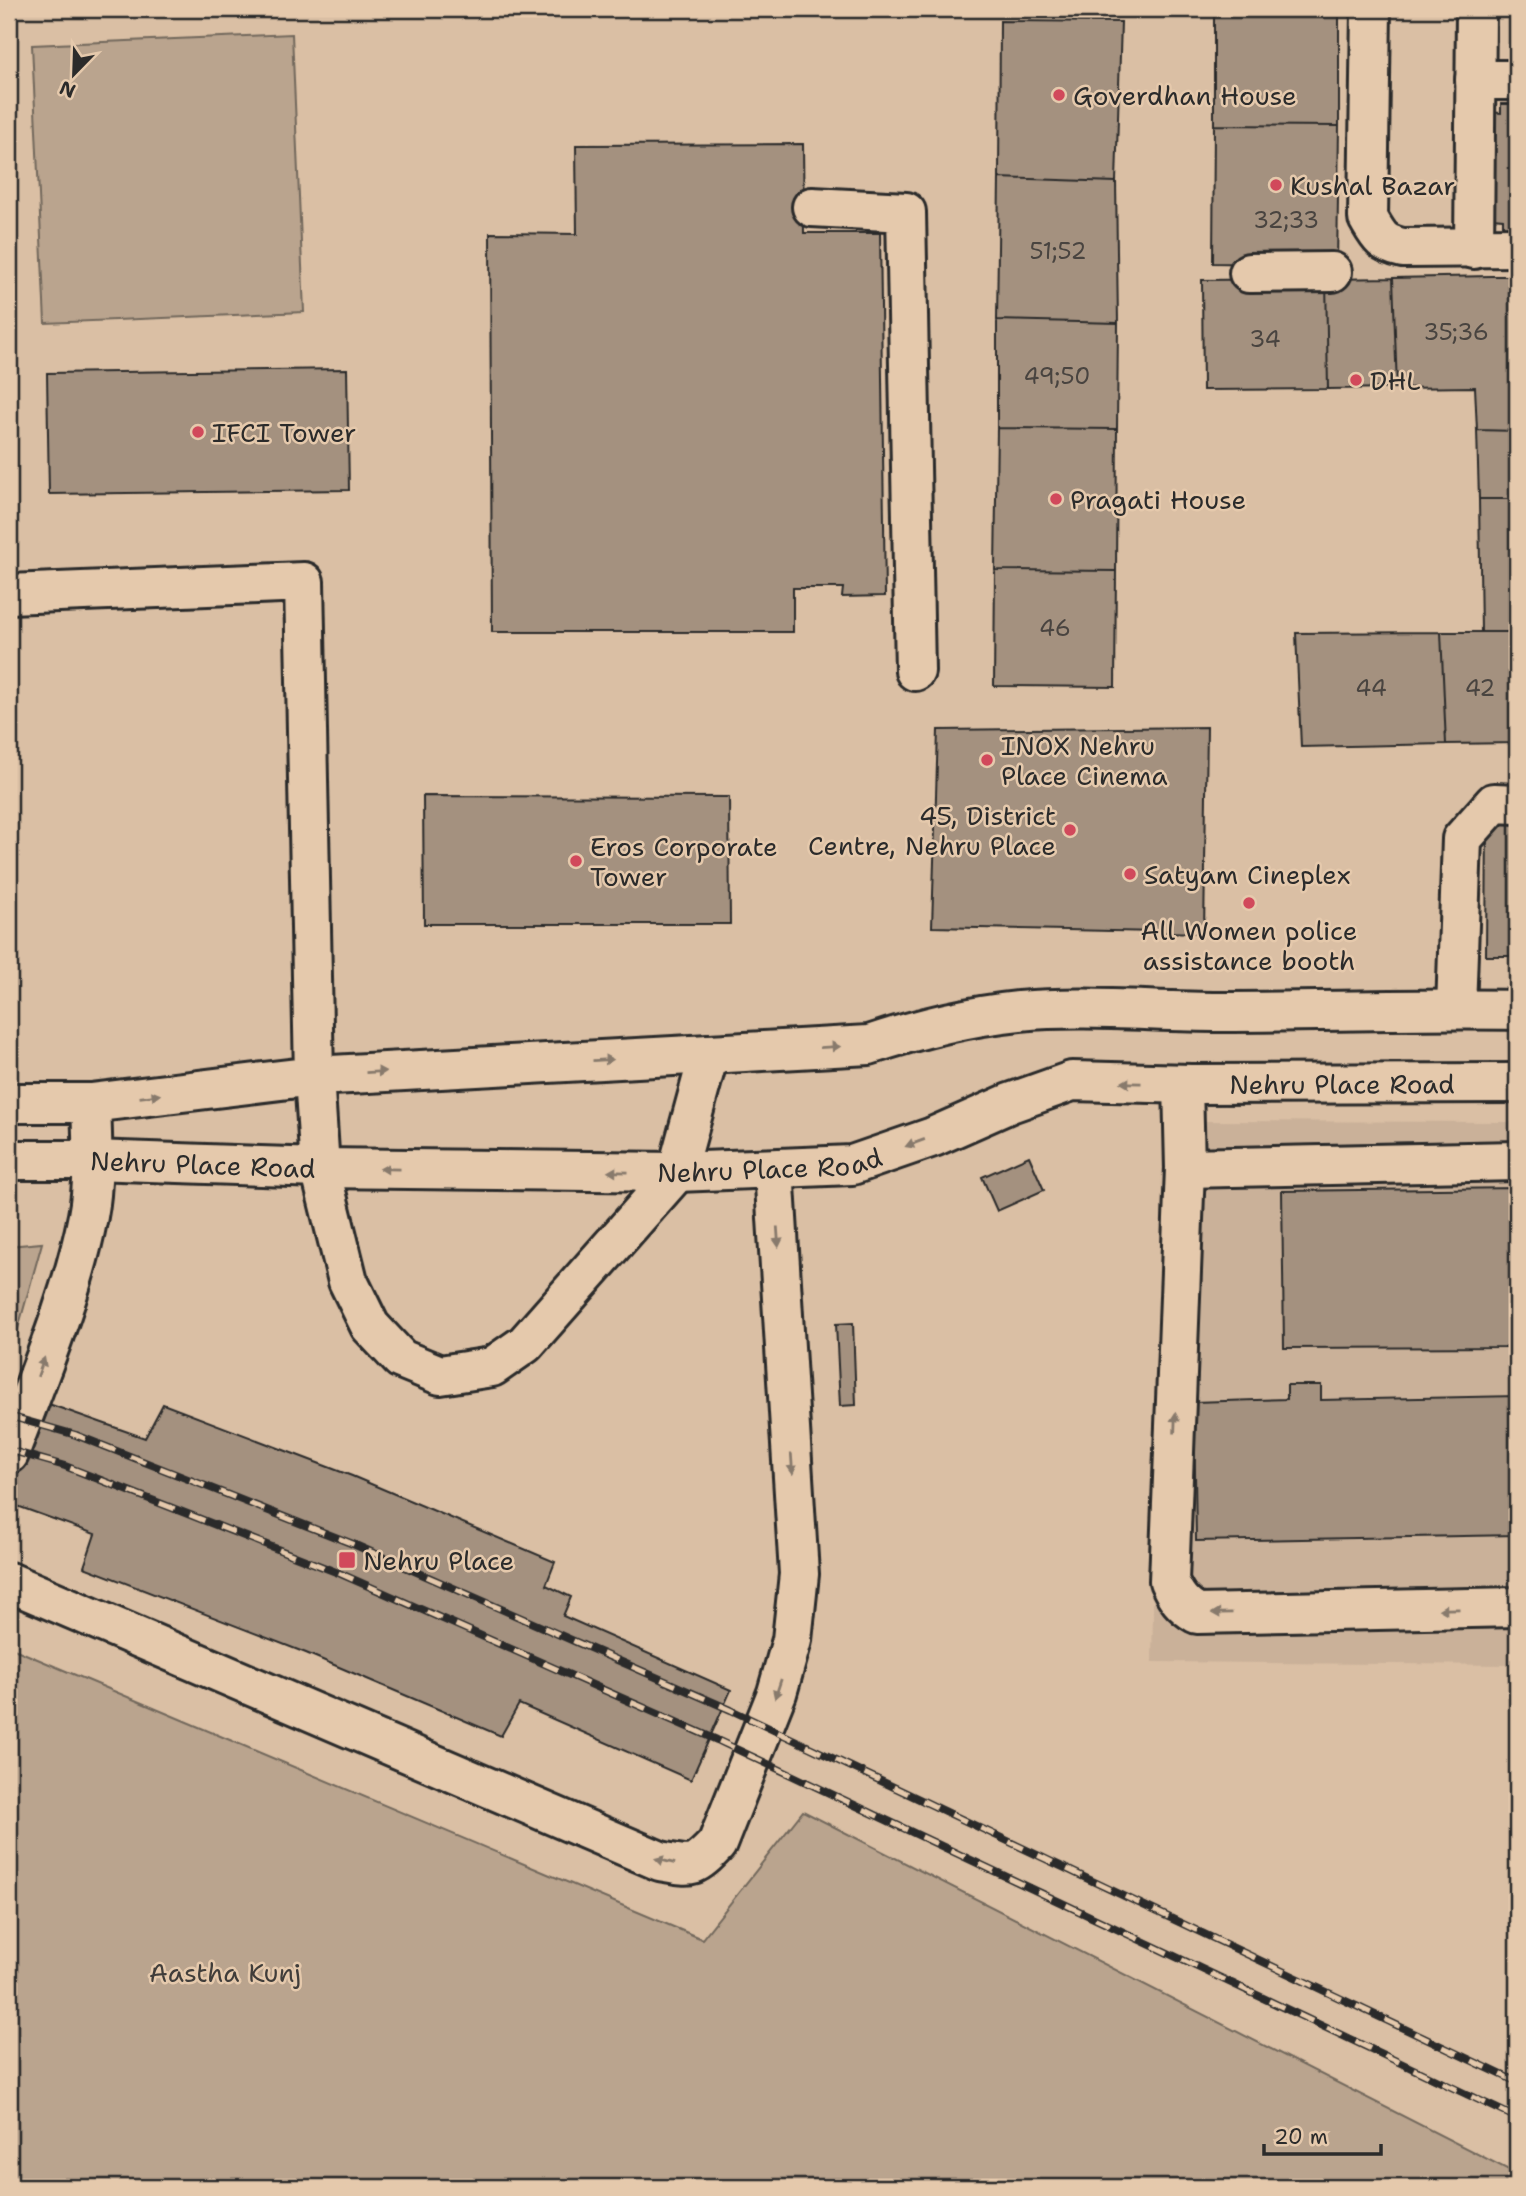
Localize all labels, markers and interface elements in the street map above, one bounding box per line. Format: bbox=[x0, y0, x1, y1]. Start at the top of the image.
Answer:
north arrow bbox=[38, 38, 108, 108]
text: N bbox=[56, 75, 79, 104]
place label: Goverdhan House bbox=[1073, 78, 1297, 113]
marker: Goverdhan House bbox=[1051, 87, 1067, 103]
place label: Kushal Bazar bbox=[1290, 168, 1455, 203]
marker: Kushal Bazar bbox=[1268, 177, 1284, 193]
house number: 32;33 bbox=[1253, 205, 1319, 235]
house number: 51;52 bbox=[1029, 236, 1087, 266]
house number: 35;36 bbox=[1423, 317, 1489, 347]
house number: 34 bbox=[1249, 324, 1281, 354]
house number: 49;50 bbox=[1024, 361, 1090, 391]
place label: DHL bbox=[1370, 363, 1421, 398]
marker: DHL bbox=[1348, 372, 1364, 388]
place label: IFCI Tower bbox=[212, 415, 356, 450]
marker: IFCI Tower bbox=[190, 424, 206, 440]
place label: Pragati House bbox=[1070, 482, 1246, 517]
marker: Pragati House bbox=[1048, 491, 1064, 507]
house number: 46 bbox=[1039, 613, 1071, 643]
house number: 44 bbox=[1355, 673, 1387, 703]
house number: 42 bbox=[1465, 673, 1495, 703]
place label: INOX Nehru Place Cinema bbox=[1001, 728, 1168, 793]
marker: INOX Nehru Place Cinema bbox=[979, 752, 995, 768]
place label: 45, District Centre, Nehru Place bbox=[808, 798, 1056, 863]
marker: 45, District Centre, Nehru Place bbox=[1062, 822, 1078, 838]
place label: Eros Corporate Tower bbox=[590, 829, 778, 894]
marker: Eros Corporate Tower bbox=[568, 853, 584, 869]
place label: Satyam Cineplex bbox=[1144, 857, 1351, 892]
marker: Satyam Cineplex bbox=[1122, 866, 1138, 882]
marker: All Women police assistance booth bbox=[1241, 895, 1257, 911]
place label: All Women police assistance booth bbox=[1141, 913, 1357, 978]
one-way arrow bbox=[820, 1041, 842, 1052]
one-way arrow bbox=[593, 1054, 615, 1065]
street label: Nehru Place Road bbox=[1229, 1066, 1455, 1101]
one-way arrow bbox=[365, 1067, 387, 1078]
one-way arrow bbox=[1119, 1077, 1141, 1088]
one-way arrow bbox=[139, 1091, 161, 1102]
one-way arrow bbox=[904, 1138, 925, 1149]
street label: Nehru Place Road bbox=[657, 1139, 887, 1190]
street label: Nehru Place Road bbox=[90, 1142, 316, 1185]
one-way arrow bbox=[379, 1163, 401, 1175]
one-way arrow bbox=[607, 1166, 629, 1178]
one-way arrow bbox=[772, 1227, 783, 1249]
one-way arrow bbox=[36, 1357, 47, 1378]
one-way arrow bbox=[1170, 1411, 1181, 1433]
one-way arrow bbox=[787, 1454, 798, 1476]
place label: Nehru Place bbox=[363, 1543, 514, 1578]
marker: Nehru Place bbox=[337, 1550, 357, 1570]
one-way arrow bbox=[1438, 1603, 1460, 1614]
one-way arrow bbox=[1210, 1607, 1232, 1619]
one-way arrow bbox=[772, 1679, 783, 1700]
one-way arrow bbox=[654, 1855, 676, 1866]
park label: Aastha Kunj bbox=[149, 1955, 301, 1990]
scale bar bbox=[1264, 2112, 1381, 2156]
text: 20 m bbox=[1274, 2123, 1328, 2151]

